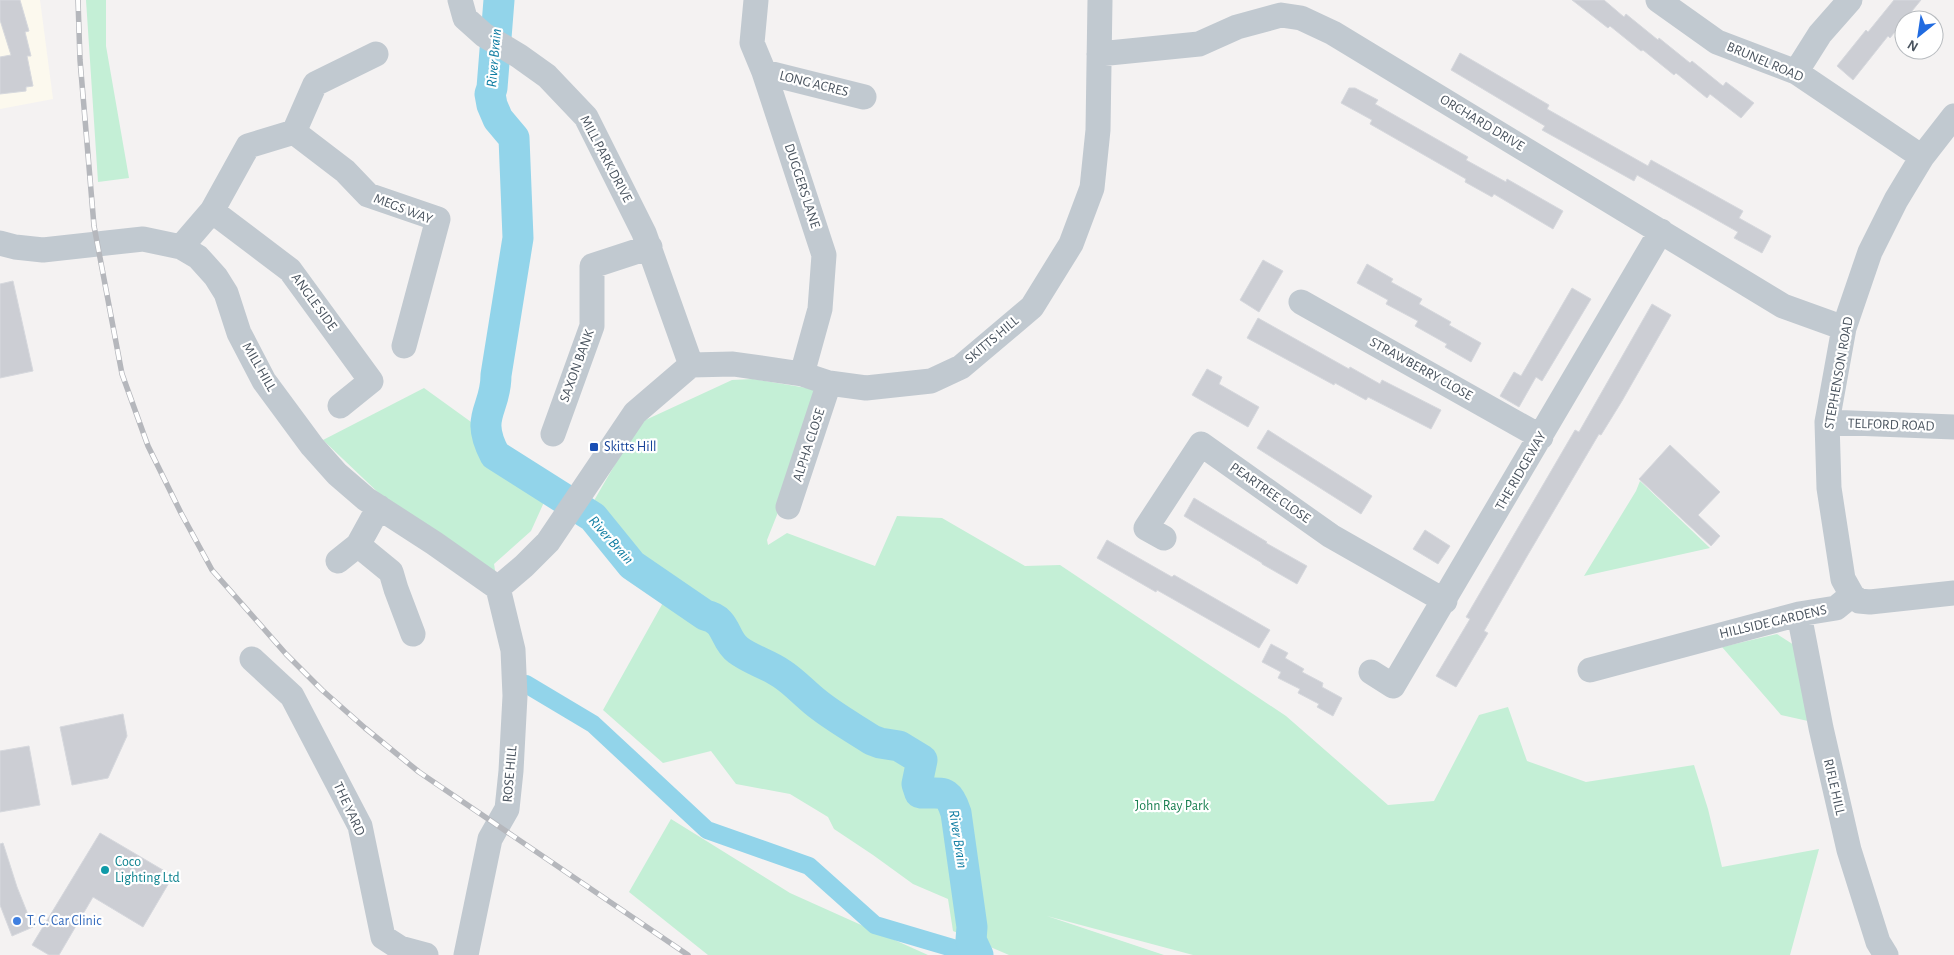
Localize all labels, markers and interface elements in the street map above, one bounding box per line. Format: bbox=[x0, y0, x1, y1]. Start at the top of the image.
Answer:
north arrow bbox=[1894, 10, 1944, 60]
water label: River Brain bbox=[484, 28, 504, 88]
text: N bbox=[1905, 37, 1921, 54]
street label: BRUNEL ROAD bbox=[1725, 40, 1805, 84]
street label: LONG ACRES bbox=[778, 69, 850, 99]
street label: ORCHARD DRIVE bbox=[1437, 92, 1527, 154]
street label: MILL PARK DRIVE bbox=[577, 113, 635, 205]
street label: DUGGERS LANE bbox=[782, 142, 822, 230]
street label: MEGS WAY bbox=[372, 191, 435, 227]
street label: ANGLE SIDE bbox=[289, 271, 339, 333]
street label: SKITTS HILL bbox=[963, 314, 1022, 366]
street label: STEPHENSON ROAD bbox=[1822, 316, 1856, 430]
street label: SAXON BANK bbox=[557, 328, 597, 404]
street label: STRAWBERRY CLOSE bbox=[1367, 335, 1475, 403]
street label: MILL HILL bbox=[240, 340, 279, 394]
street label: ALPHA CLOSE bbox=[791, 406, 827, 483]
street label: TELFORD ROAD bbox=[1847, 416, 1935, 434]
street label: THE RIDGEWAY bbox=[1493, 429, 1549, 513]
place label: Skitts Hill bbox=[604, 440, 657, 454]
marker: Skitts Hill bbox=[588, 441, 600, 453]
street label: PEARTREE CLOSE bbox=[1227, 460, 1313, 526]
water label: River Brain bbox=[586, 513, 636, 567]
street label: HILLSIDE GARDENS bbox=[1718, 603, 1828, 641]
street label: ROSE HILL bbox=[501, 745, 519, 803]
street label: RIFLE HILL bbox=[1821, 757, 1847, 817]
street label: THE YARD bbox=[331, 780, 367, 838]
park label: John Ray Park bbox=[1135, 799, 1210, 813]
water label: River Brain bbox=[946, 809, 970, 869]
place label: Coco Lighting Ltd bbox=[115, 855, 180, 885]
marker: Coco Lighting Ltd bbox=[99, 864, 111, 876]
place label: T. C. Car Clinic bbox=[27, 914, 102, 928]
marker: T. C. Car Clinic bbox=[11, 915, 23, 927]

